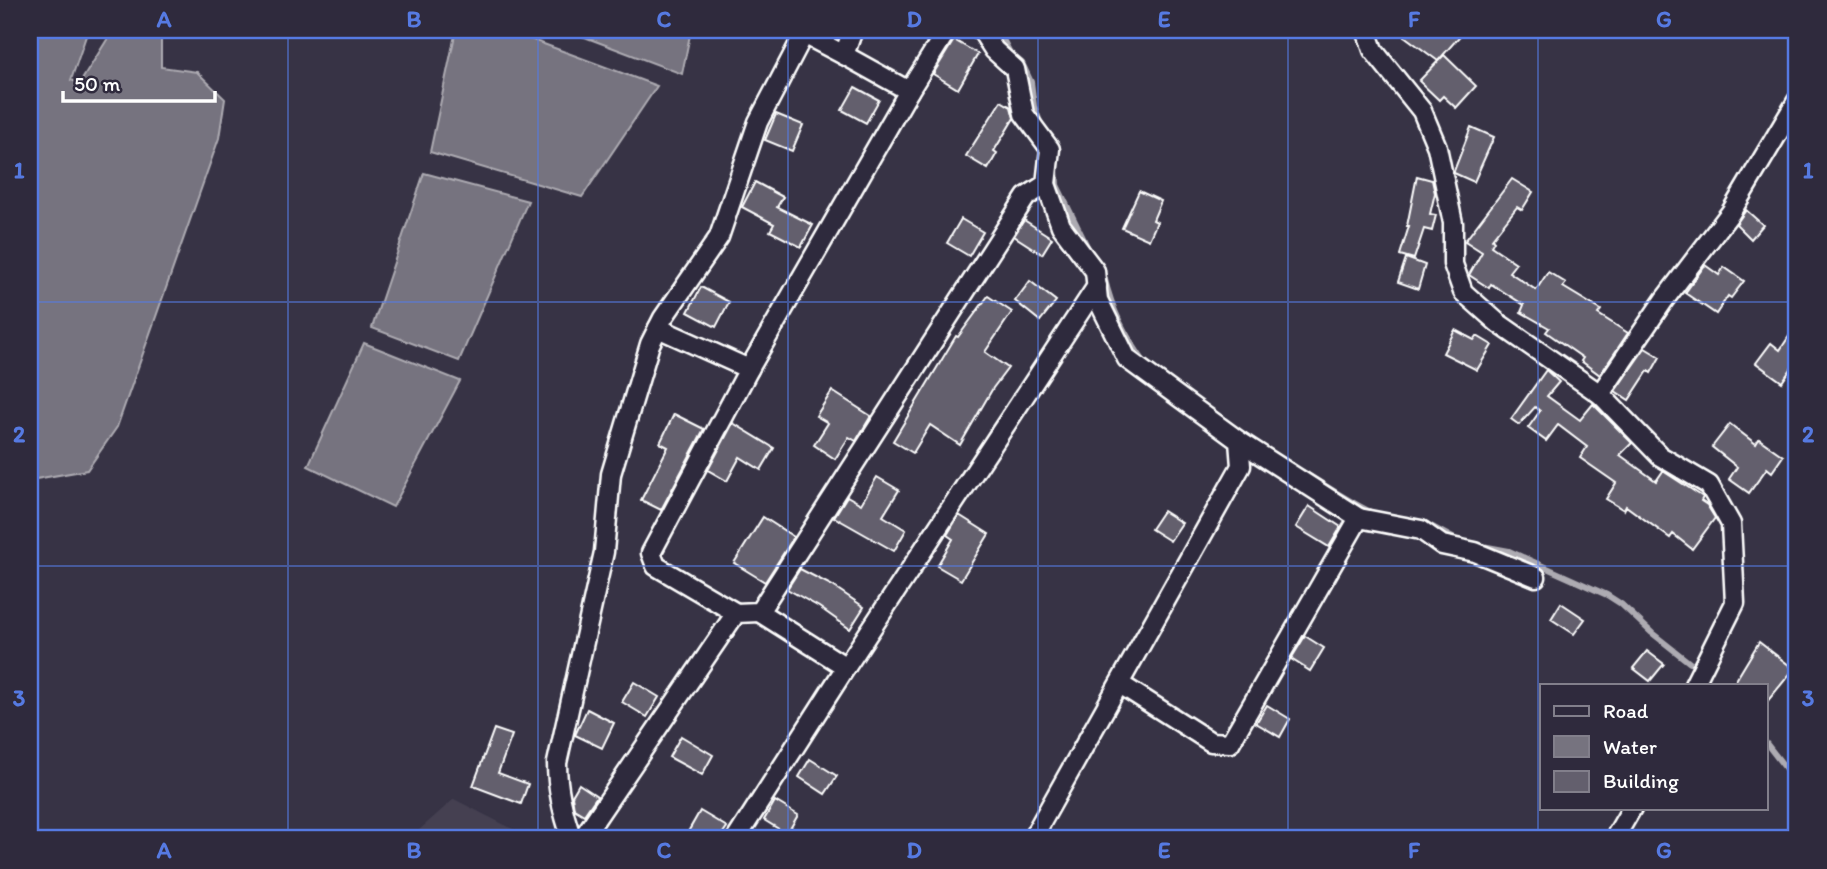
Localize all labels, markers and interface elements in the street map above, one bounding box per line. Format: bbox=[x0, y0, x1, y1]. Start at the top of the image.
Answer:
text: A bbox=[156, 5, 172, 33]
text: B bbox=[407, 5, 422, 33]
text: C bbox=[657, 5, 672, 33]
text: D bbox=[906, 5, 922, 33]
text: E bbox=[1158, 5, 1171, 33]
text: F bbox=[1408, 5, 1421, 33]
text: G bbox=[1656, 5, 1672, 33]
scale bar bbox=[63, 60, 215, 104]
text: 50 m bbox=[74, 71, 121, 96]
text: 1 bbox=[14, 156, 25, 184]
text: 1 bbox=[1803, 156, 1814, 184]
text: 2 bbox=[13, 420, 26, 448]
text: 2 bbox=[1802, 420, 1815, 448]
text: 3 bbox=[13, 684, 26, 712]
legend bbox=[1540, 684, 1768, 810]
text: 3 bbox=[1802, 684, 1815, 712]
text: Road bbox=[1603, 698, 1649, 723]
text: Water bbox=[1603, 734, 1657, 759]
text: Building bbox=[1603, 768, 1679, 793]
text: A bbox=[156, 836, 172, 864]
text: B bbox=[407, 836, 422, 864]
text: C bbox=[657, 836, 672, 864]
text: D bbox=[906, 836, 922, 864]
text: E bbox=[1158, 836, 1171, 864]
text: F bbox=[1408, 836, 1421, 864]
text: G bbox=[1656, 836, 1672, 864]

